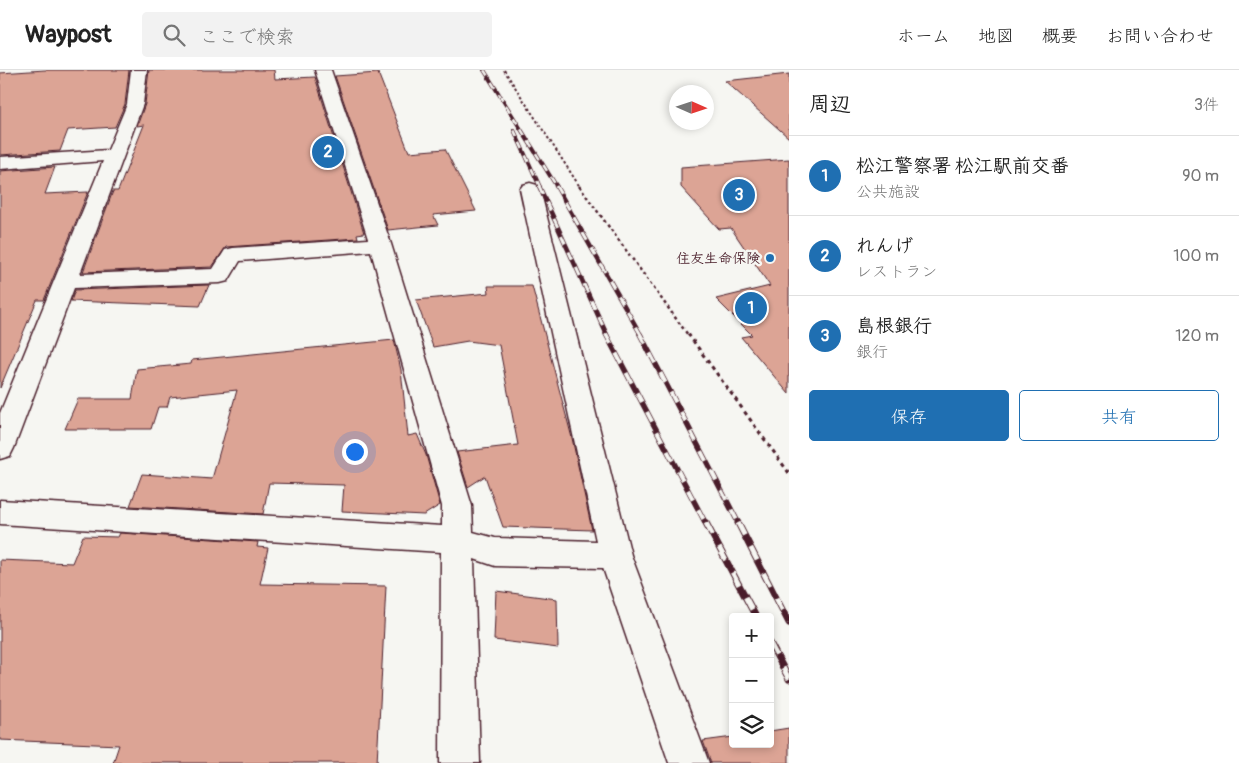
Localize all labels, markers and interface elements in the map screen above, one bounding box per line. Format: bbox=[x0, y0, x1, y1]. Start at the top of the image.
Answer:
search box bbox=[142, 12, 492, 57]
text: Waypost bbox=[25, 20, 112, 49]
icon: search bbox=[160, 21, 188, 49]
text: ここで検索 bbox=[200, 25, 295, 49]
text: ホーム bbox=[897, 25, 950, 48]
text: 地図 bbox=[978, 25, 1014, 48]
text: 概要 bbox=[1042, 25, 1078, 48]
text: お問い合わせ bbox=[1106, 25, 1214, 48]
north arrow bbox=[669, 85, 714, 130]
text: 周辺 bbox=[809, 91, 851, 118]
text: 3件 bbox=[1194, 95, 1219, 115]
pin: 2 bbox=[312, 133, 344, 171]
text: 松江警察署 松江駅前交番 bbox=[856, 154, 1069, 178]
text: 1 bbox=[822, 166, 828, 186]
text: 90 m bbox=[1182, 166, 1219, 186]
pin: 3 bbox=[723, 176, 755, 214]
text: 公共施設 bbox=[856, 182, 920, 202]
text: れんげ bbox=[856, 234, 913, 258]
text: 2 bbox=[821, 246, 829, 266]
text: 100 m bbox=[1173, 246, 1219, 266]
place label: 住友生命保険 bbox=[676, 250, 760, 267]
marker: 住友生命保険 bbox=[764, 252, 776, 264]
text: レストラン bbox=[856, 262, 937, 282]
pin: 1 bbox=[735, 289, 767, 327]
text: 島根銀行 bbox=[856, 314, 932, 338]
text: 3 bbox=[821, 326, 829, 346]
text: 120 m bbox=[1175, 326, 1219, 346]
text: 銀行 bbox=[856, 342, 888, 362]
button: 保存 bbox=[809, 390, 1009, 441]
button: 共有 bbox=[1019, 390, 1219, 441]
your location bbox=[342, 439, 368, 465]
map controls bbox=[729, 613, 774, 748]
button: + bbox=[729, 613, 774, 658]
button: − bbox=[729, 658, 774, 703]
button: layers bbox=[729, 703, 774, 748]

